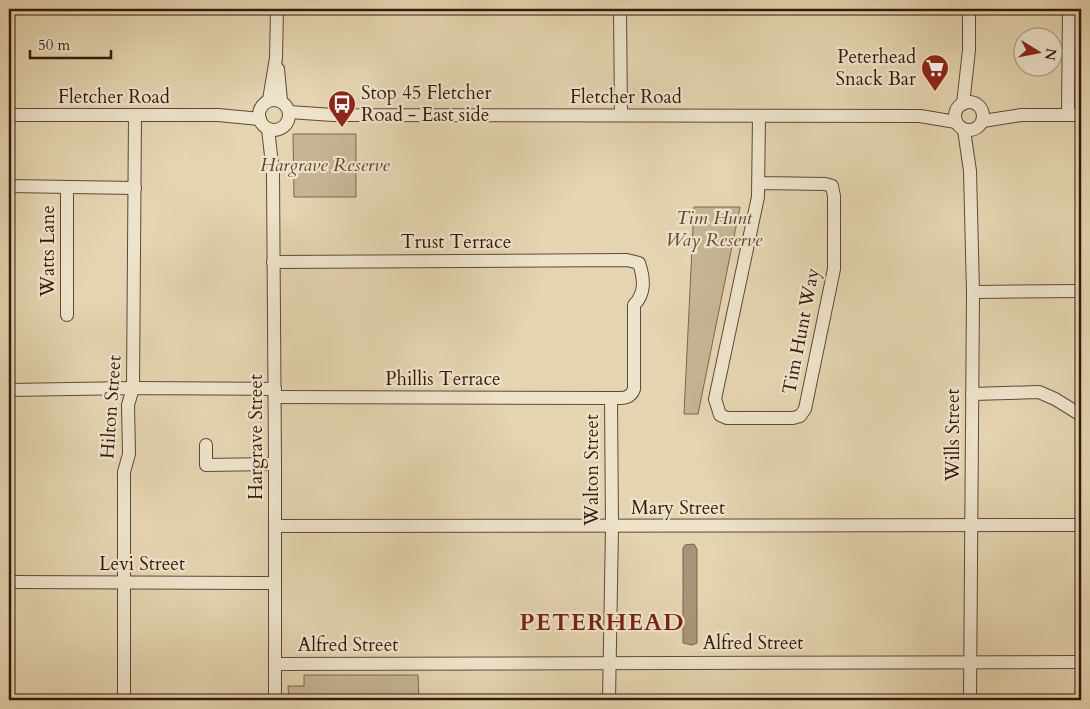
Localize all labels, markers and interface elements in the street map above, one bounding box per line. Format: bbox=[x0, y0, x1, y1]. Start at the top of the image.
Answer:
scale bar bbox=[30, 28, 111, 60]
north arrow bbox=[1012, 28, 1062, 78]
text: 50 m bbox=[38, 35, 70, 55]
place label: Peterhead Snack Bar bbox=[835, 44, 916, 92]
text: N bbox=[1040, 47, 1061, 62]
supermarket icon: Peterhead Snack Bar bbox=[920, 53, 950, 92]
place label: Stop 45 Fletcher Road - East side bbox=[361, 80, 492, 128]
street label: Fletcher Road bbox=[58, 84, 170, 110]
street label: Fletcher Road bbox=[570, 84, 682, 110]
bus stop icon: Stop 45 Fletcher Road - East side bbox=[327, 89, 357, 128]
park label: Hargrave Reserve bbox=[260, 152, 391, 178]
street label: Watts Lane bbox=[35, 205, 61, 298]
park label: Tim Hunt Way Reserve bbox=[666, 205, 763, 253]
street label: Trust Terrace bbox=[401, 229, 511, 255]
street label: Tim Hunt Way bbox=[776, 266, 826, 396]
street label: Hilton Street bbox=[94, 354, 128, 460]
street label: Phillis Terrace bbox=[385, 366, 501, 392]
street label: Hargrave Street bbox=[243, 374, 269, 500]
street label: Wills Street bbox=[940, 388, 966, 483]
street label: Walton Street bbox=[579, 414, 605, 527]
street label: Mary Street bbox=[631, 495, 725, 521]
street label: Levi Street bbox=[99, 551, 185, 577]
district label: PETERHEAD bbox=[519, 606, 685, 639]
street label: Alfred Street bbox=[703, 630, 803, 656]
street label: Alfred Street bbox=[298, 632, 398, 658]

